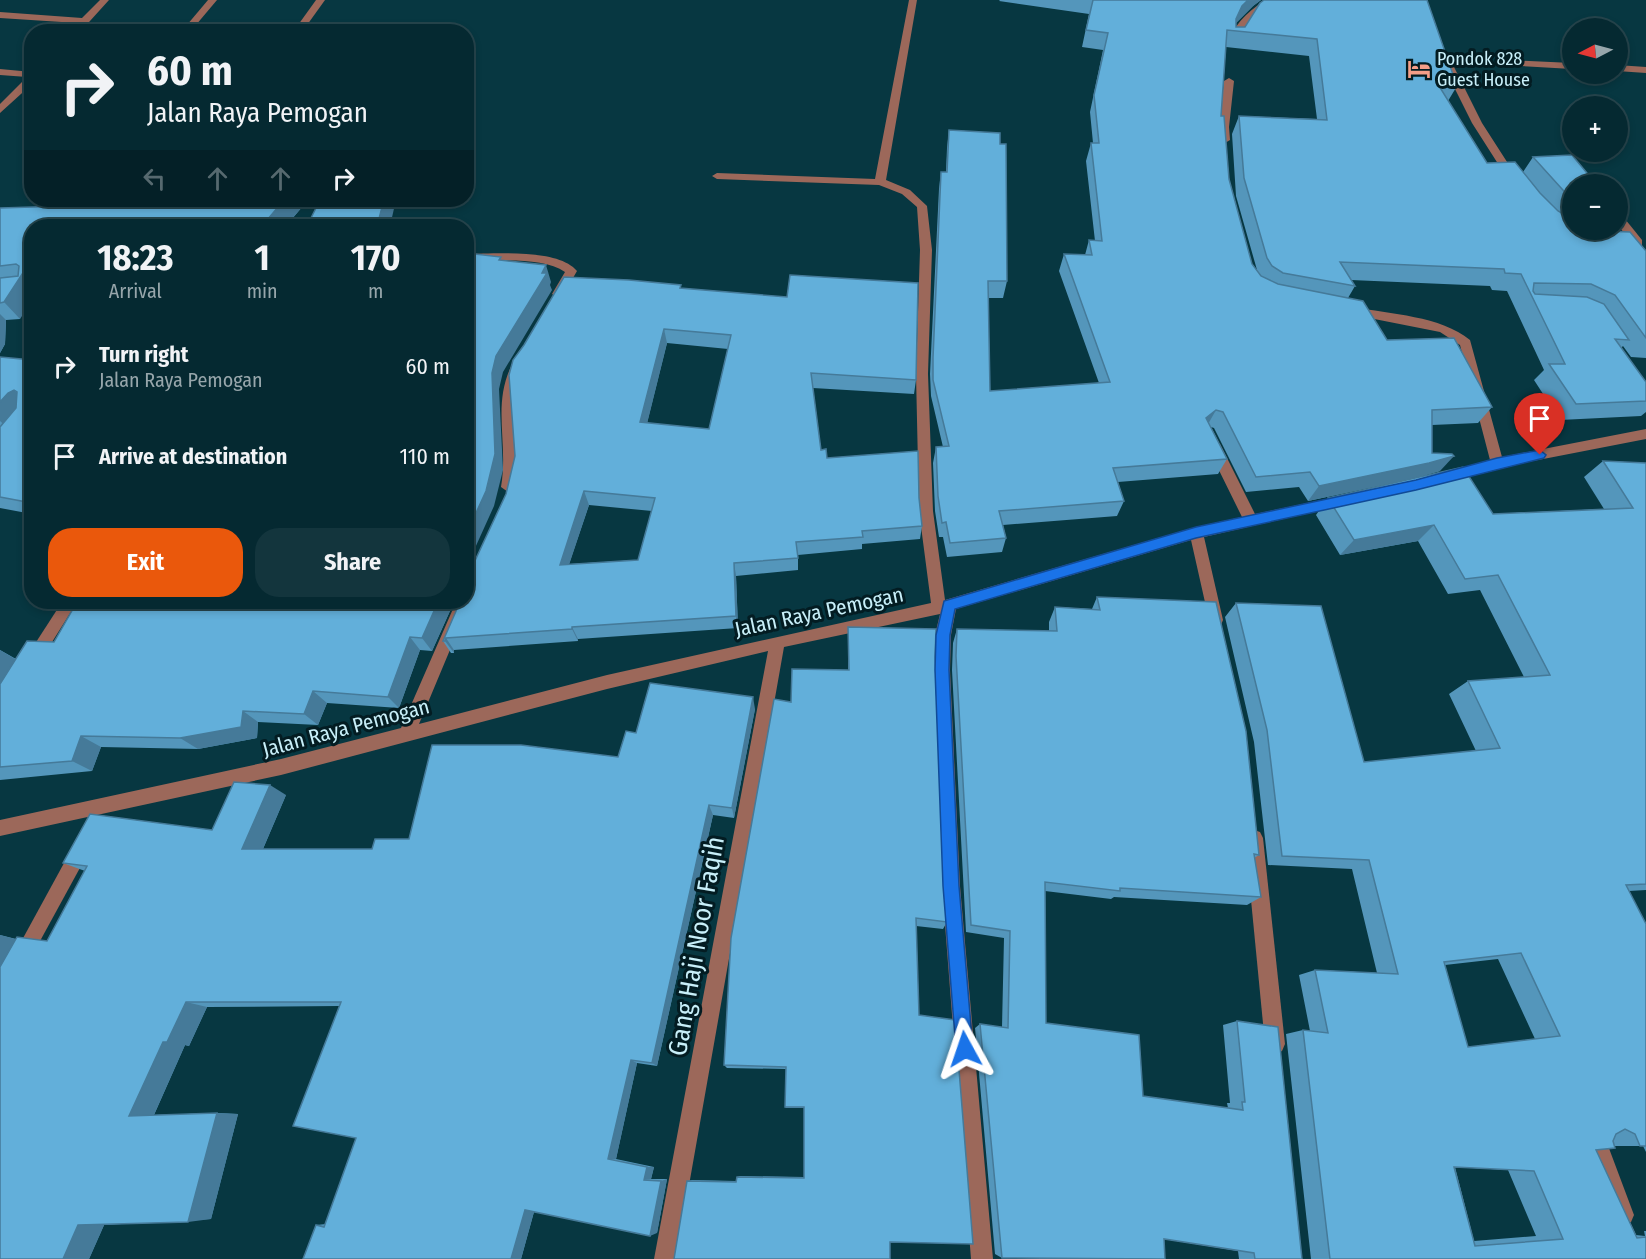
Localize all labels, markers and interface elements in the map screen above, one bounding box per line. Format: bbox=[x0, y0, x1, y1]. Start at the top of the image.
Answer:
north arrow bbox=[1562, 18, 1628, 84]
map controls bbox=[1562, 18, 1628, 240]
text: 60 m bbox=[147, 46, 233, 96]
icon: right bbox=[48, 48, 126, 126]
place label: Pondok 828 Guest House bbox=[1437, 48, 1530, 91]
hotel icon: Pondok 828 Guest House bbox=[1406, 56, 1432, 82]
button: + bbox=[1562, 96, 1628, 162]
text: Jalan Raya Pemogan bbox=[147, 97, 368, 129]
icon: left bbox=[138, 162, 171, 195]
icon: ahead bbox=[201, 162, 234, 195]
icon: ahead bbox=[264, 162, 297, 195]
icon: right bbox=[327, 162, 360, 195]
button: − bbox=[1562, 174, 1628, 240]
text: 18:23 bbox=[97, 236, 173, 280]
text: 1 bbox=[255, 236, 270, 280]
text: 170 bbox=[351, 236, 401, 280]
text: Arrival bbox=[109, 279, 162, 303]
text: min bbox=[247, 279, 278, 303]
text: m bbox=[368, 279, 384, 303]
text: Turn right bbox=[99, 341, 188, 368]
icon: right bbox=[48, 350, 81, 383]
text: 60 m bbox=[406, 353, 450, 380]
text: Jalan Raya Pemogan bbox=[99, 368, 263, 392]
pin bbox=[1514, 393, 1565, 455]
icon: arrive bbox=[1523, 402, 1556, 435]
icon: arrive bbox=[48, 440, 81, 473]
text: Arrive at destination bbox=[99, 443, 287, 470]
text: 110 m bbox=[400, 443, 450, 470]
button: Exit bbox=[48, 528, 243, 597]
button: Share bbox=[255, 528, 450, 597]
street label: Jalan Raya Pemogan bbox=[732, 581, 906, 643]
street label: Jalan Raya Pemogan bbox=[260, 693, 432, 763]
street label: Gang Haji Noor Faqih bbox=[662, 834, 731, 1058]
position arrow bbox=[933, 1017, 997, 1081]

